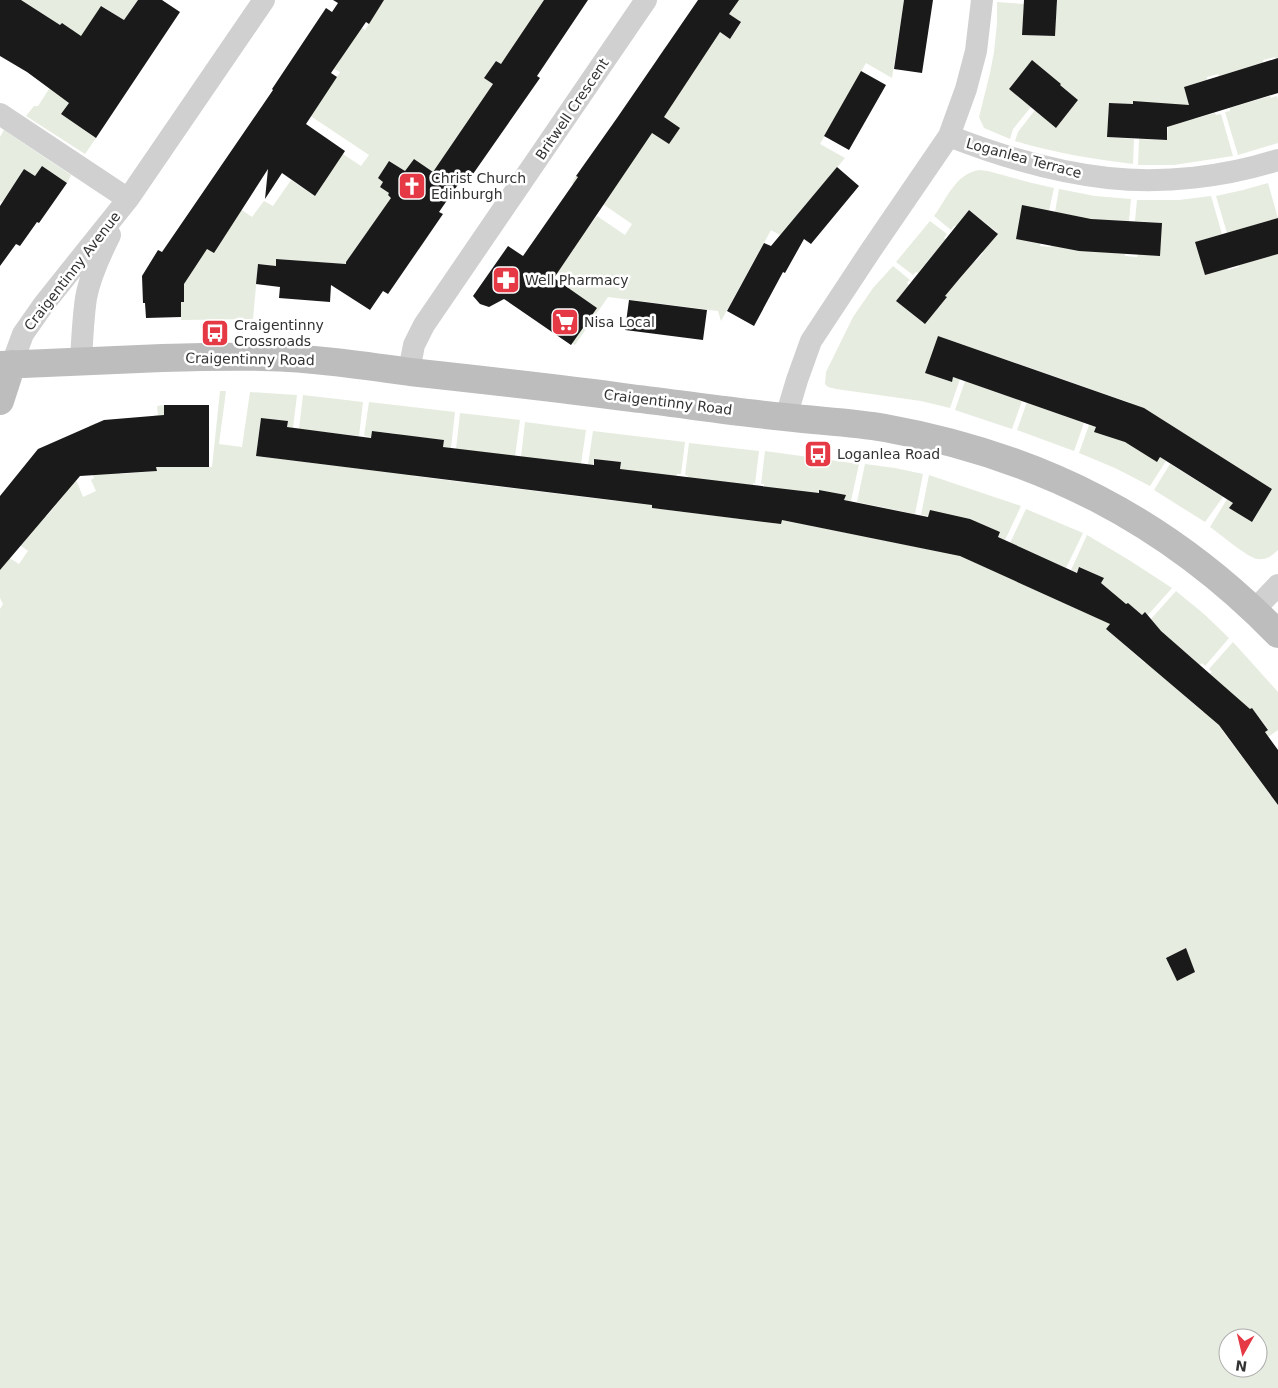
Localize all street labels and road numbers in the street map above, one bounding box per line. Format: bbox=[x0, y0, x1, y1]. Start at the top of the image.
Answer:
street label: Britwell Crescent bbox=[532, 55, 612, 163]
street label: Loganlea Terrace bbox=[964, 135, 1084, 181]
street label: Craigentinny Avenue bbox=[21, 208, 123, 334]
street label: Craigentinny Road bbox=[185, 350, 315, 368]
street label: Craigentinny Road bbox=[603, 386, 733, 418]

